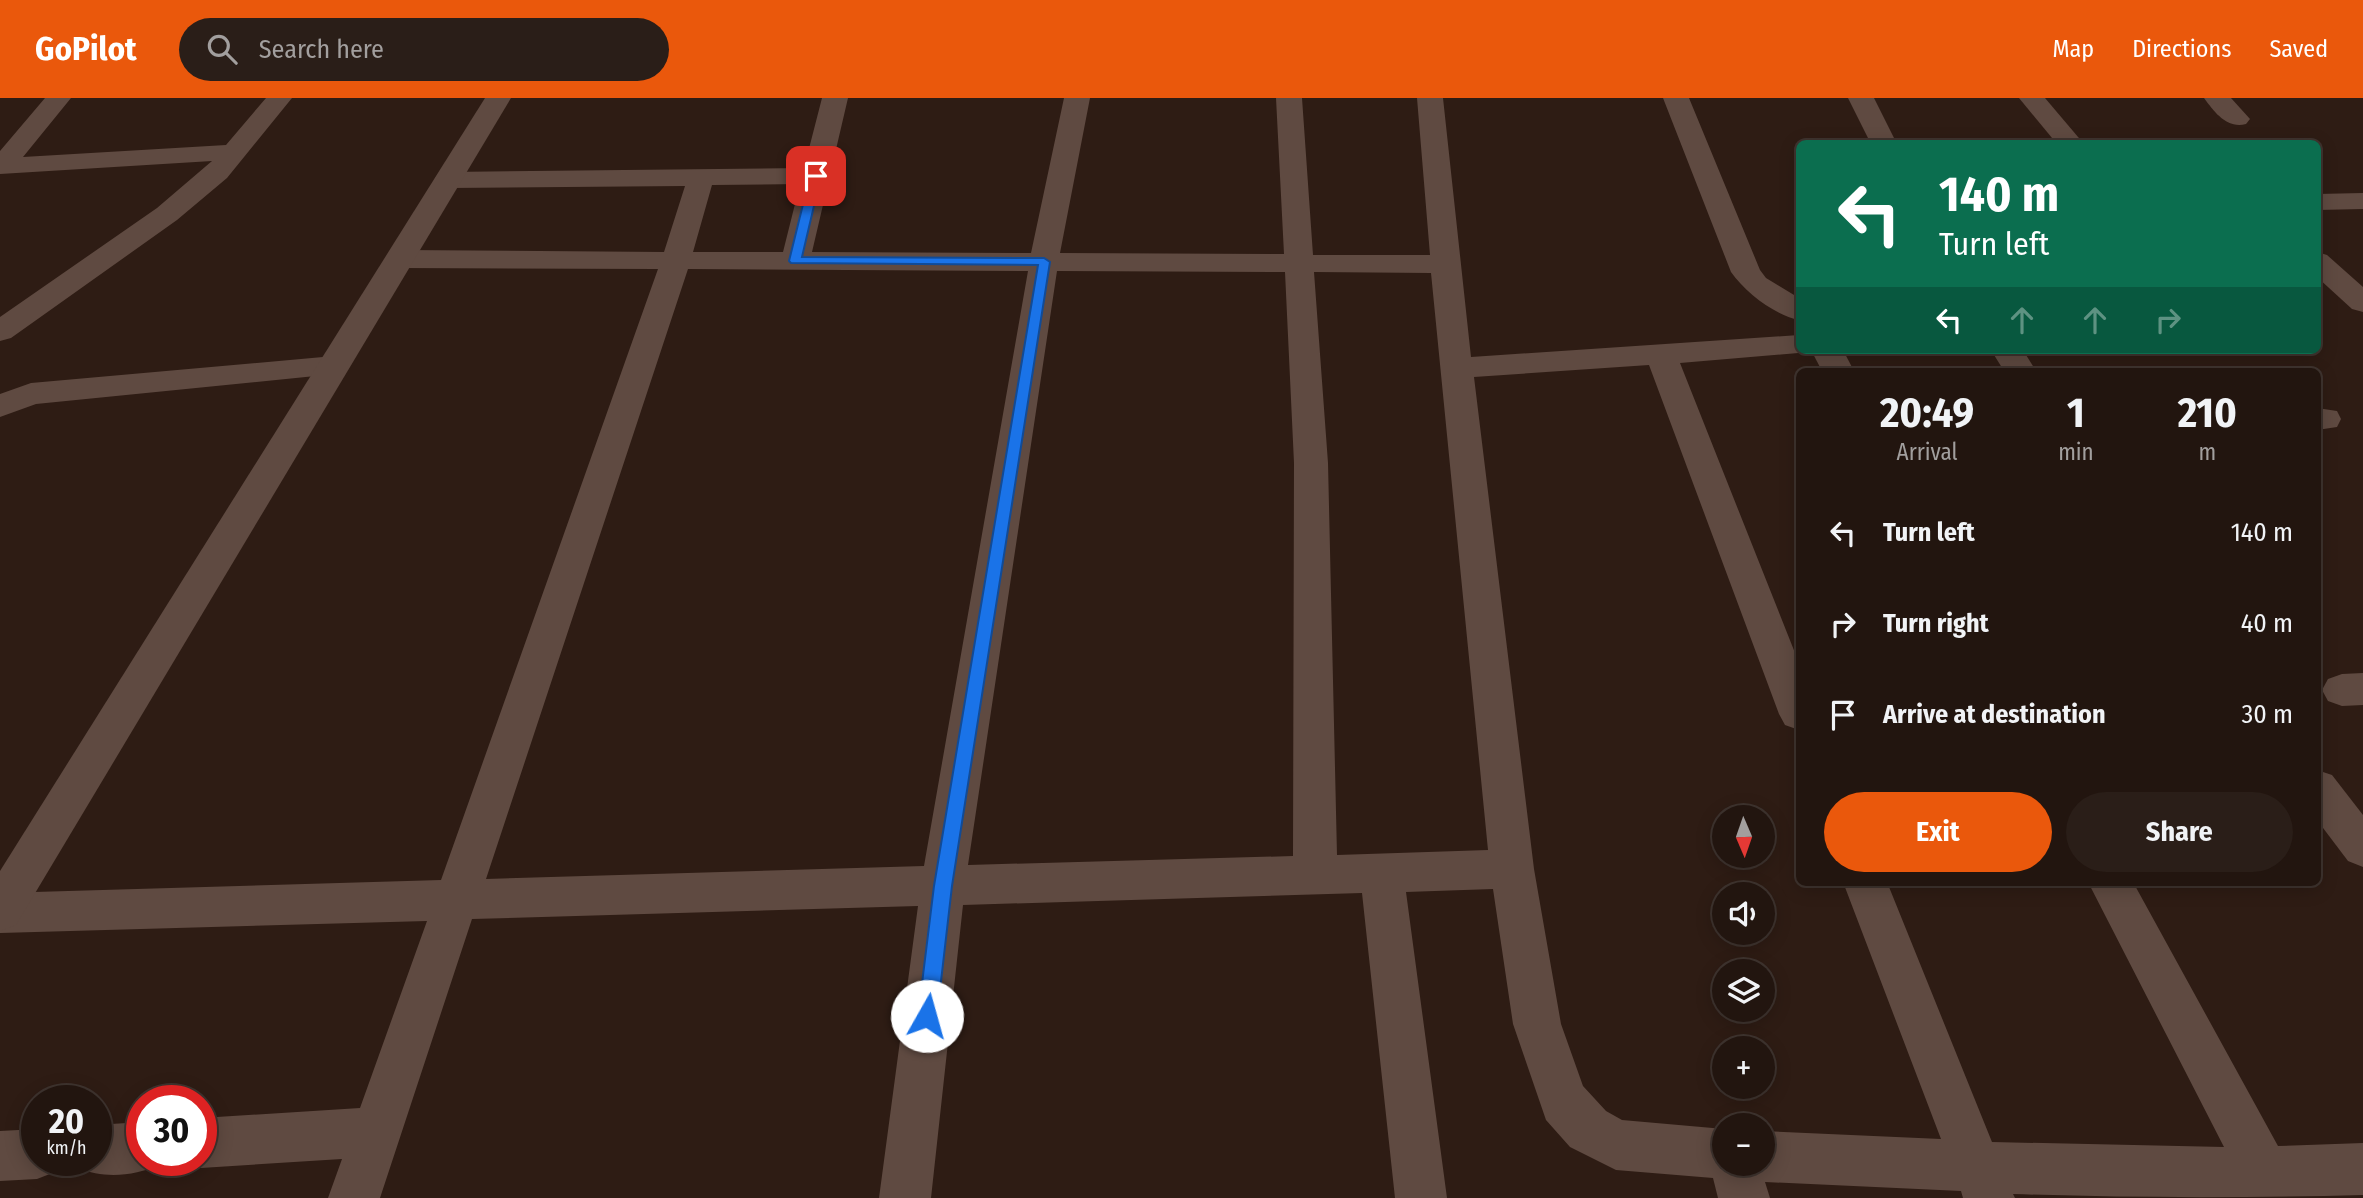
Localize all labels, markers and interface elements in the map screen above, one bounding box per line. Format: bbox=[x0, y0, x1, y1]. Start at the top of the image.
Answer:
search box bbox=[179, 18, 669, 81]
text: GoPilot bbox=[35, 29, 137, 69]
icon: search bbox=[203, 30, 241, 68]
text: Search here bbox=[259, 34, 384, 65]
text: Map bbox=[2053, 35, 2094, 63]
text: Directions bbox=[2132, 35, 2231, 63]
text: Saved bbox=[2269, 35, 2328, 63]
pin bbox=[786, 146, 846, 206]
icon: arrive bbox=[797, 157, 835, 195]
text: 140 m bbox=[1939, 165, 2059, 224]
icon: left bbox=[1824, 168, 1915, 259]
text: Turn left bbox=[1939, 225, 2049, 263]
icon: left bbox=[1930, 301, 1968, 339]
icon: ahead bbox=[2003, 301, 2041, 339]
icon: ahead bbox=[2076, 301, 2114, 339]
icon: right bbox=[2149, 301, 2187, 339]
text: 20:49 bbox=[1880, 388, 1974, 438]
text: 1 bbox=[2067, 388, 2085, 438]
text: 210 bbox=[2178, 388, 2237, 438]
text: Arrival bbox=[1897, 438, 1958, 466]
text: min bbox=[2058, 438, 2094, 466]
text: m bbox=[2199, 438, 2216, 466]
icon: left bbox=[1824, 514, 1862, 552]
text: Turn left bbox=[1883, 517, 1975, 548]
text: 140 m bbox=[2231, 517, 2293, 548]
icon: right bbox=[1824, 605, 1862, 643]
text: Turn right bbox=[1883, 608, 1989, 639]
text: 40 m bbox=[2241, 608, 2293, 639]
icon: arrive bbox=[1824, 696, 1862, 734]
text: Arrive at destination bbox=[1883, 699, 2106, 730]
text: 30 m bbox=[2242, 699, 2293, 730]
button: Exit bbox=[1824, 792, 2052, 872]
button: Share bbox=[2066, 792, 2293, 872]
north arrow bbox=[1712, 805, 1774, 868]
map controls bbox=[1712, 805, 1775, 1176]
button: sound bbox=[1712, 882, 1775, 945]
button: layers bbox=[1712, 959, 1775, 1022]
position arrow bbox=[890, 979, 964, 1053]
button: + bbox=[1712, 1036, 1775, 1099]
speed limit sign: 30 bbox=[126, 1085, 217, 1176]
text: 20 bbox=[49, 1100, 84, 1142]
button: − bbox=[1712, 1113, 1775, 1176]
text: km/h bbox=[46, 1137, 87, 1159]

